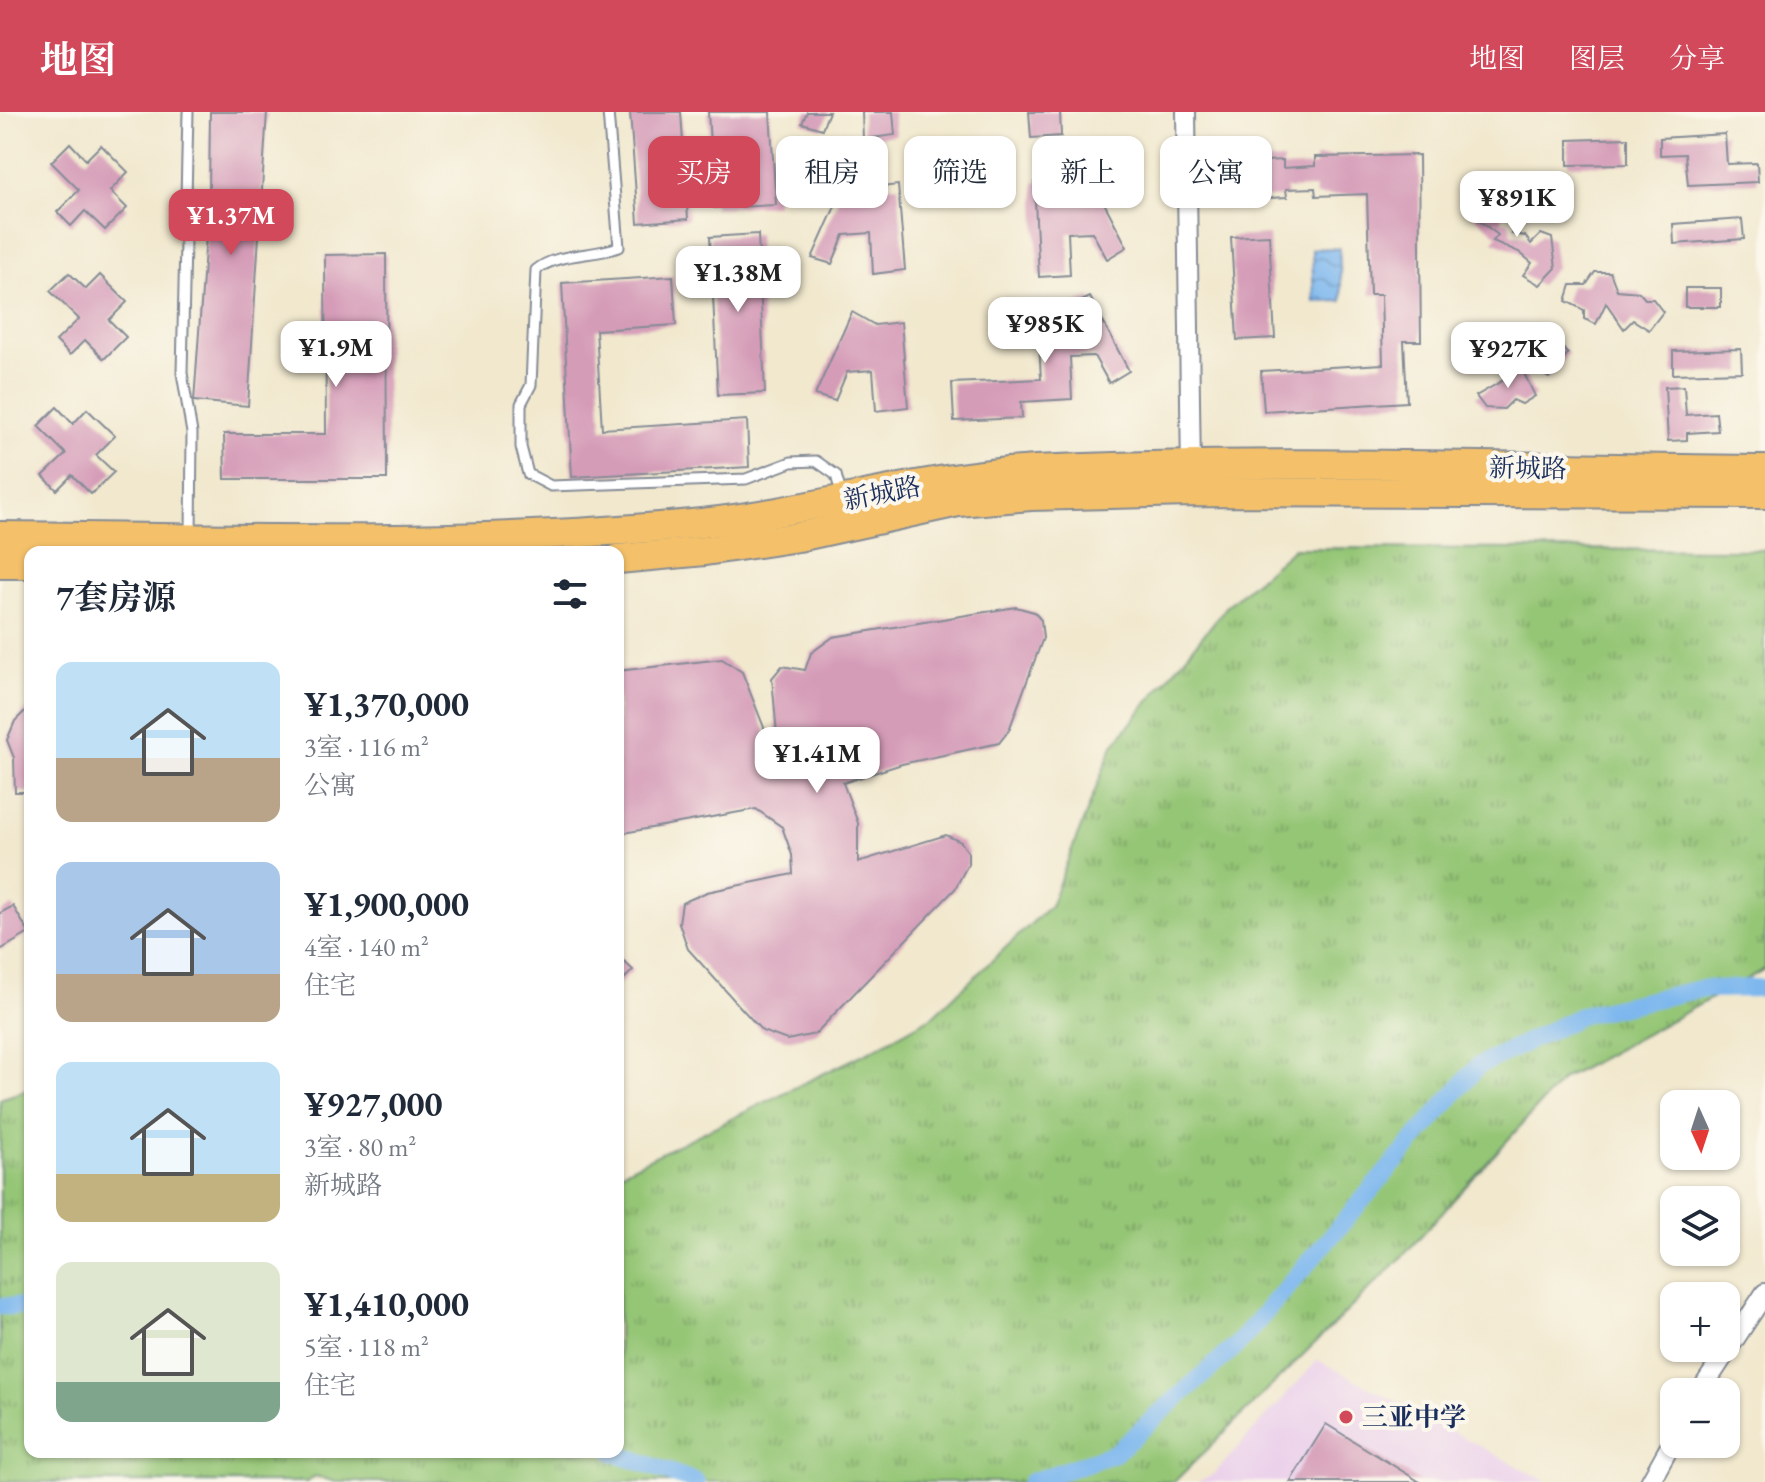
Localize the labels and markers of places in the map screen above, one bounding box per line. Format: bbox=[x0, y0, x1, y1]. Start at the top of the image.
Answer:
pin: ¥891K bbox=[1461, 171, 1573, 239]
pin: ¥1.37M bbox=[166, 189, 296, 257]
pin: ¥1.38M bbox=[673, 246, 803, 314]
pin: ¥985K bbox=[989, 297, 1101, 365]
pin: ¥1.9M bbox=[280, 321, 392, 389]
pin: ¥927K bbox=[1452, 322, 1564, 390]
pin: ¥1.41M bbox=[752, 727, 882, 795]
place label: 三亚中学 bbox=[1362, 1400, 1466, 1434]
marker: 三亚中学 bbox=[1337, 1408, 1355, 1426]

